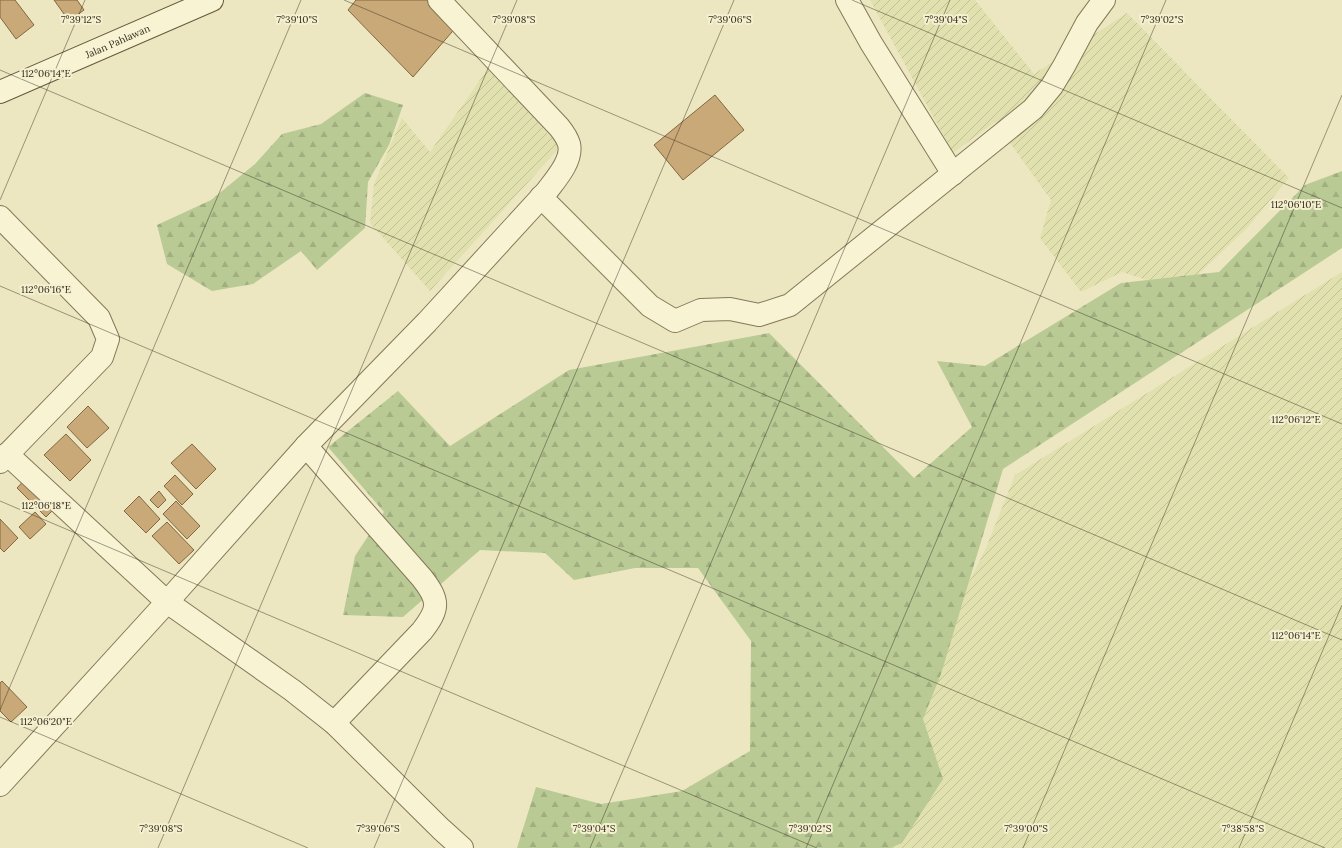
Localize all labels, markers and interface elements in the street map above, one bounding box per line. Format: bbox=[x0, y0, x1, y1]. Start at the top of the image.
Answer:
text: 7°39'12"S bbox=[61, 13, 101, 26]
text: 7°39'10"S bbox=[276, 13, 318, 26]
text: 7°39'08"S bbox=[492, 13, 536, 26]
text: 7°39'06"S bbox=[708, 13, 752, 26]
text: 7°39'04"S bbox=[925, 13, 968, 26]
text: 7°39'02"S bbox=[1141, 13, 1184, 26]
street label: Jalan Pahlawan bbox=[82, 22, 152, 62]
text: 112°06'14"E bbox=[21, 67, 71, 80]
text: 112°06'10"E bbox=[1271, 198, 1321, 211]
text: 112°06'16"E bbox=[21, 283, 71, 296]
text: 112°06'12"E bbox=[1271, 413, 1321, 426]
text: 112°06'18"E bbox=[21, 499, 71, 512]
text: 112°06'14"E bbox=[1271, 629, 1321, 642]
text: 112°06'20"E bbox=[20, 715, 72, 728]
text: 7°39'08"S bbox=[139, 822, 183, 835]
text: 7°39'06"S bbox=[356, 822, 400, 835]
text: 7°39'04"S bbox=[573, 822, 616, 835]
text: 7°39'02"S bbox=[789, 822, 832, 835]
text: 7°39'00"S bbox=[1004, 822, 1048, 835]
text: 7°38'58"S bbox=[1222, 822, 1264, 835]

